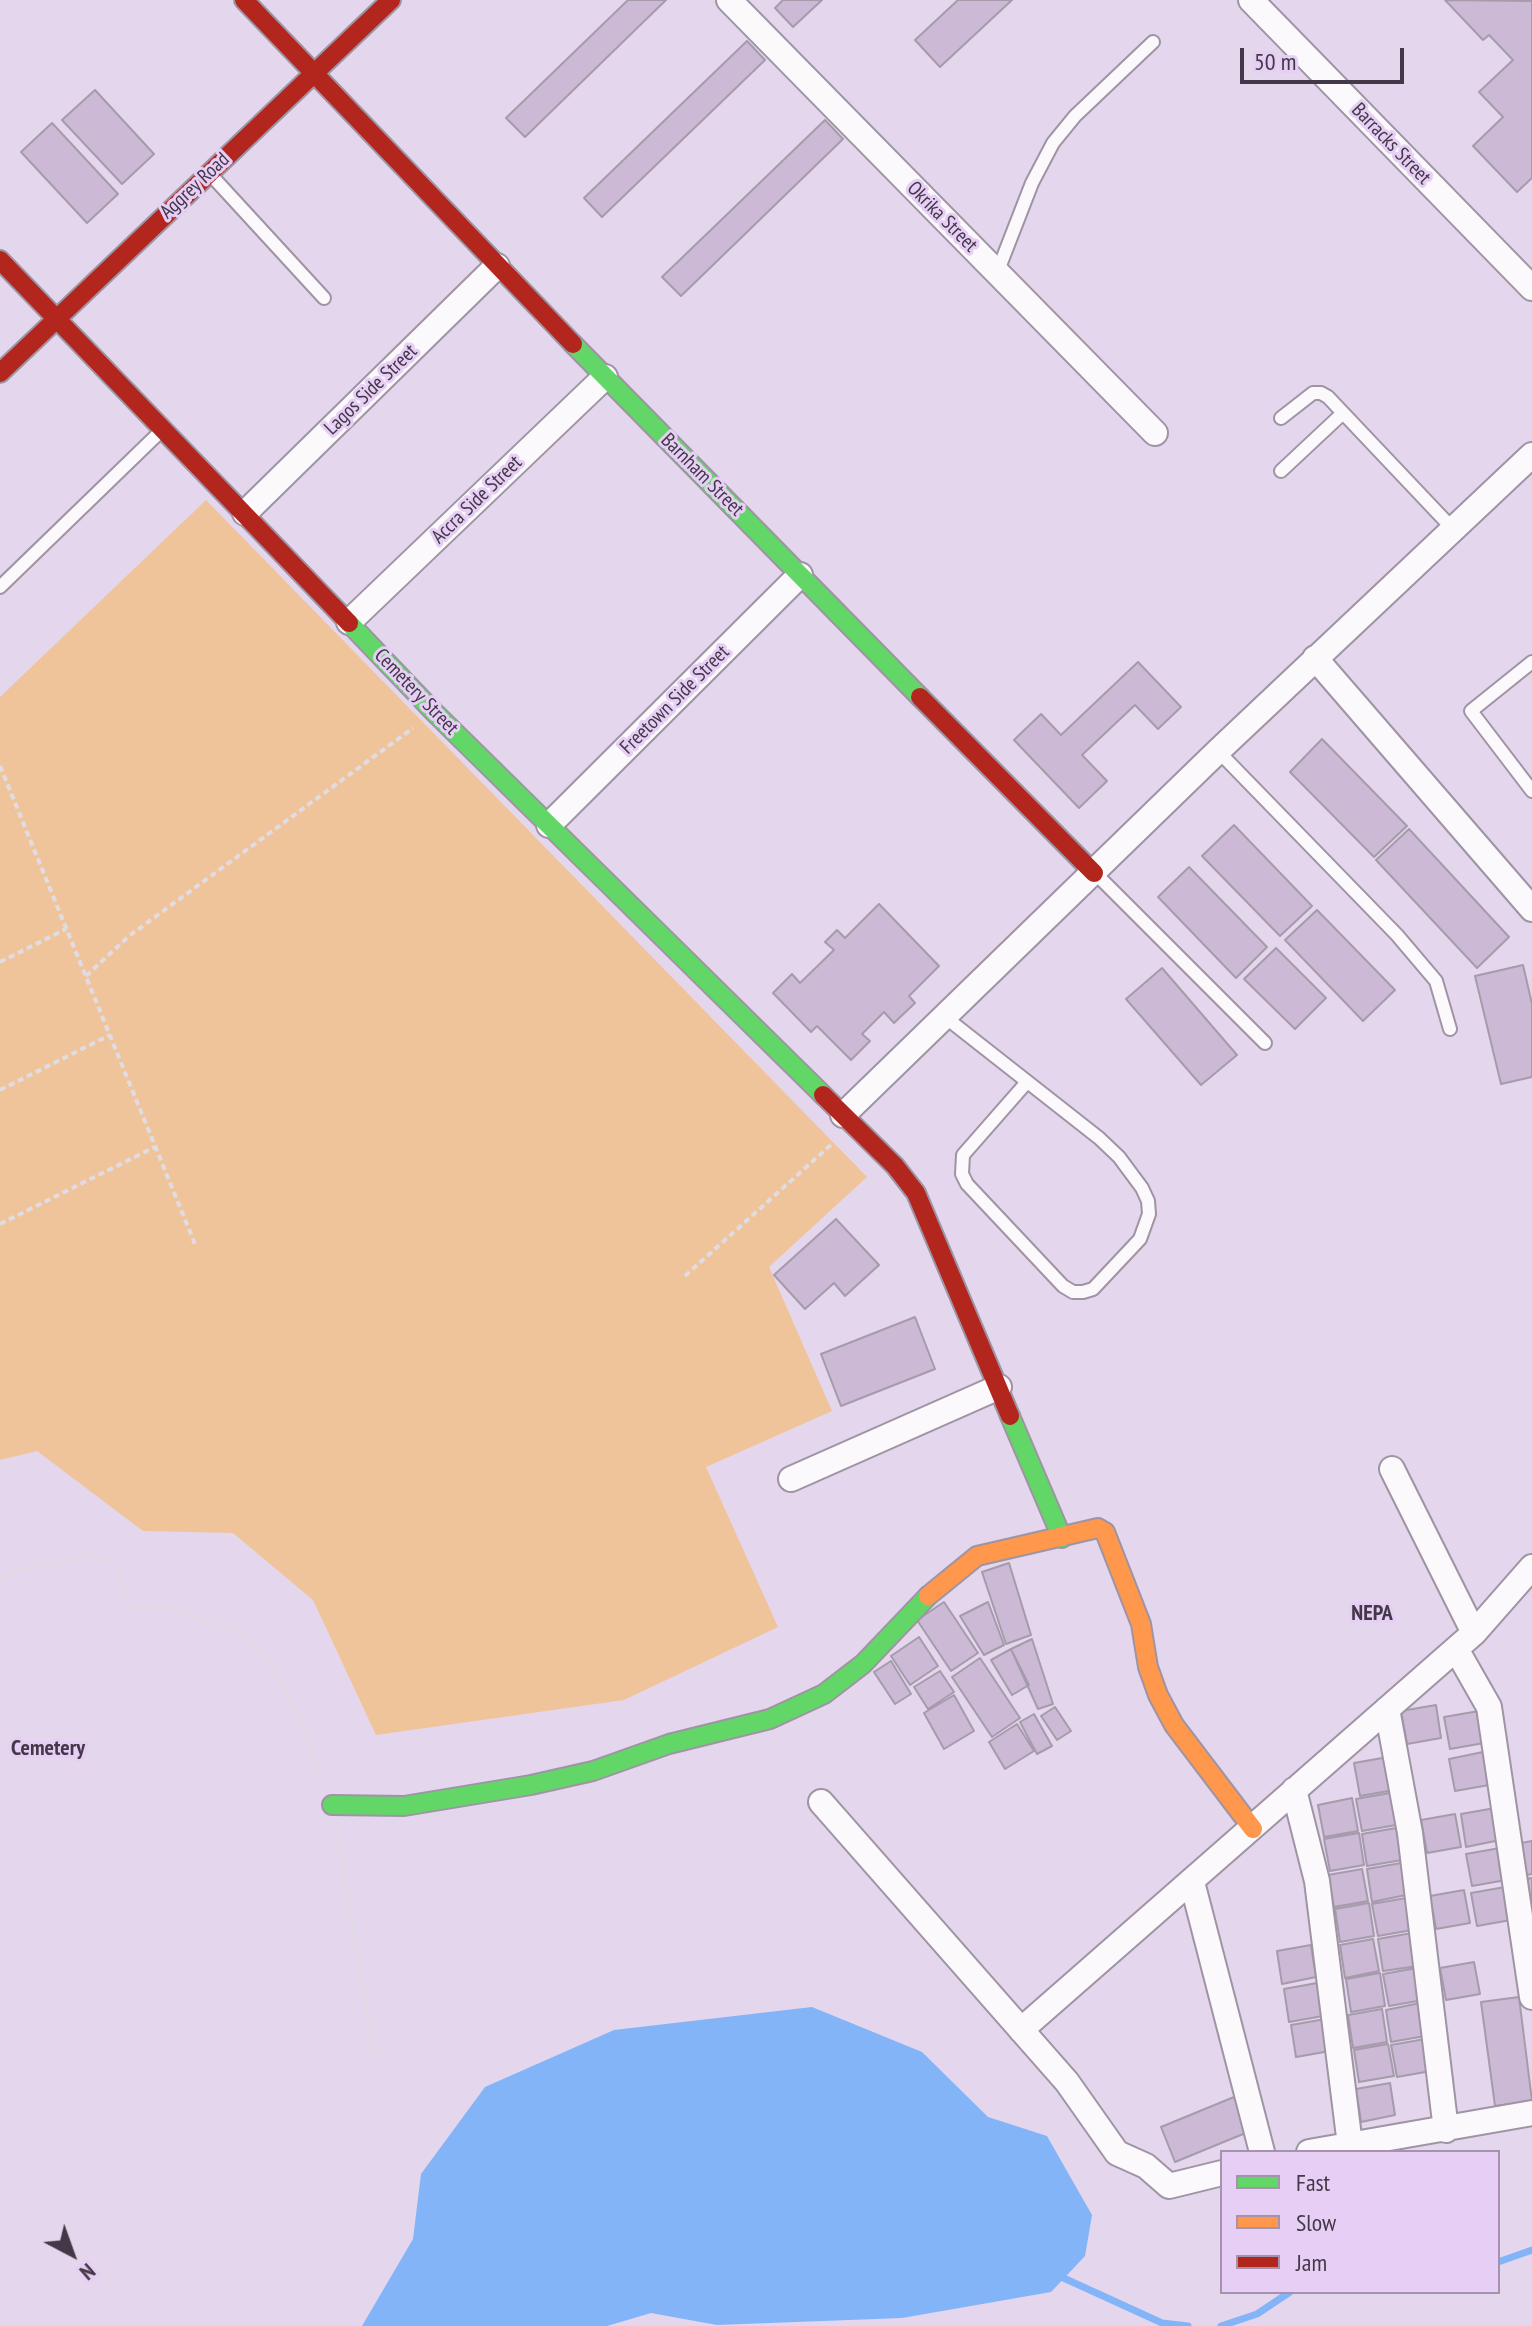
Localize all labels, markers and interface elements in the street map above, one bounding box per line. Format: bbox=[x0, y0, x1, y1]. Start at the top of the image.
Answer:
scale bar bbox=[1244, 32, 1408, 82]
text: 50 m bbox=[1254, 46, 1296, 77]
street label: Barracks Street bbox=[1346, 98, 1436, 190]
street label: Aggrey Road bbox=[155, 148, 235, 224]
street label: Okrika Street bbox=[902, 177, 982, 257]
street label: Lagos Side Street bbox=[320, 340, 422, 440]
street label: Barnham Street bbox=[656, 429, 748, 521]
street label: Accra Side Street bbox=[427, 451, 527, 549]
street label: Freetown Side Street bbox=[616, 641, 734, 759]
street label: Cemetery Street bbox=[369, 644, 463, 740]
district label: NEPA bbox=[1351, 1601, 1393, 1627]
district label: Cemetery bbox=[11, 1736, 85, 1762]
legend bbox=[1220, 2150, 1500, 2294]
text: Fast bbox=[1296, 2167, 1330, 2198]
text: Slow bbox=[1296, 2207, 1336, 2238]
north arrow bbox=[32, 2214, 112, 2294]
text: Jam bbox=[1296, 2247, 1327, 2278]
text: N bbox=[74, 2258, 101, 2287]

